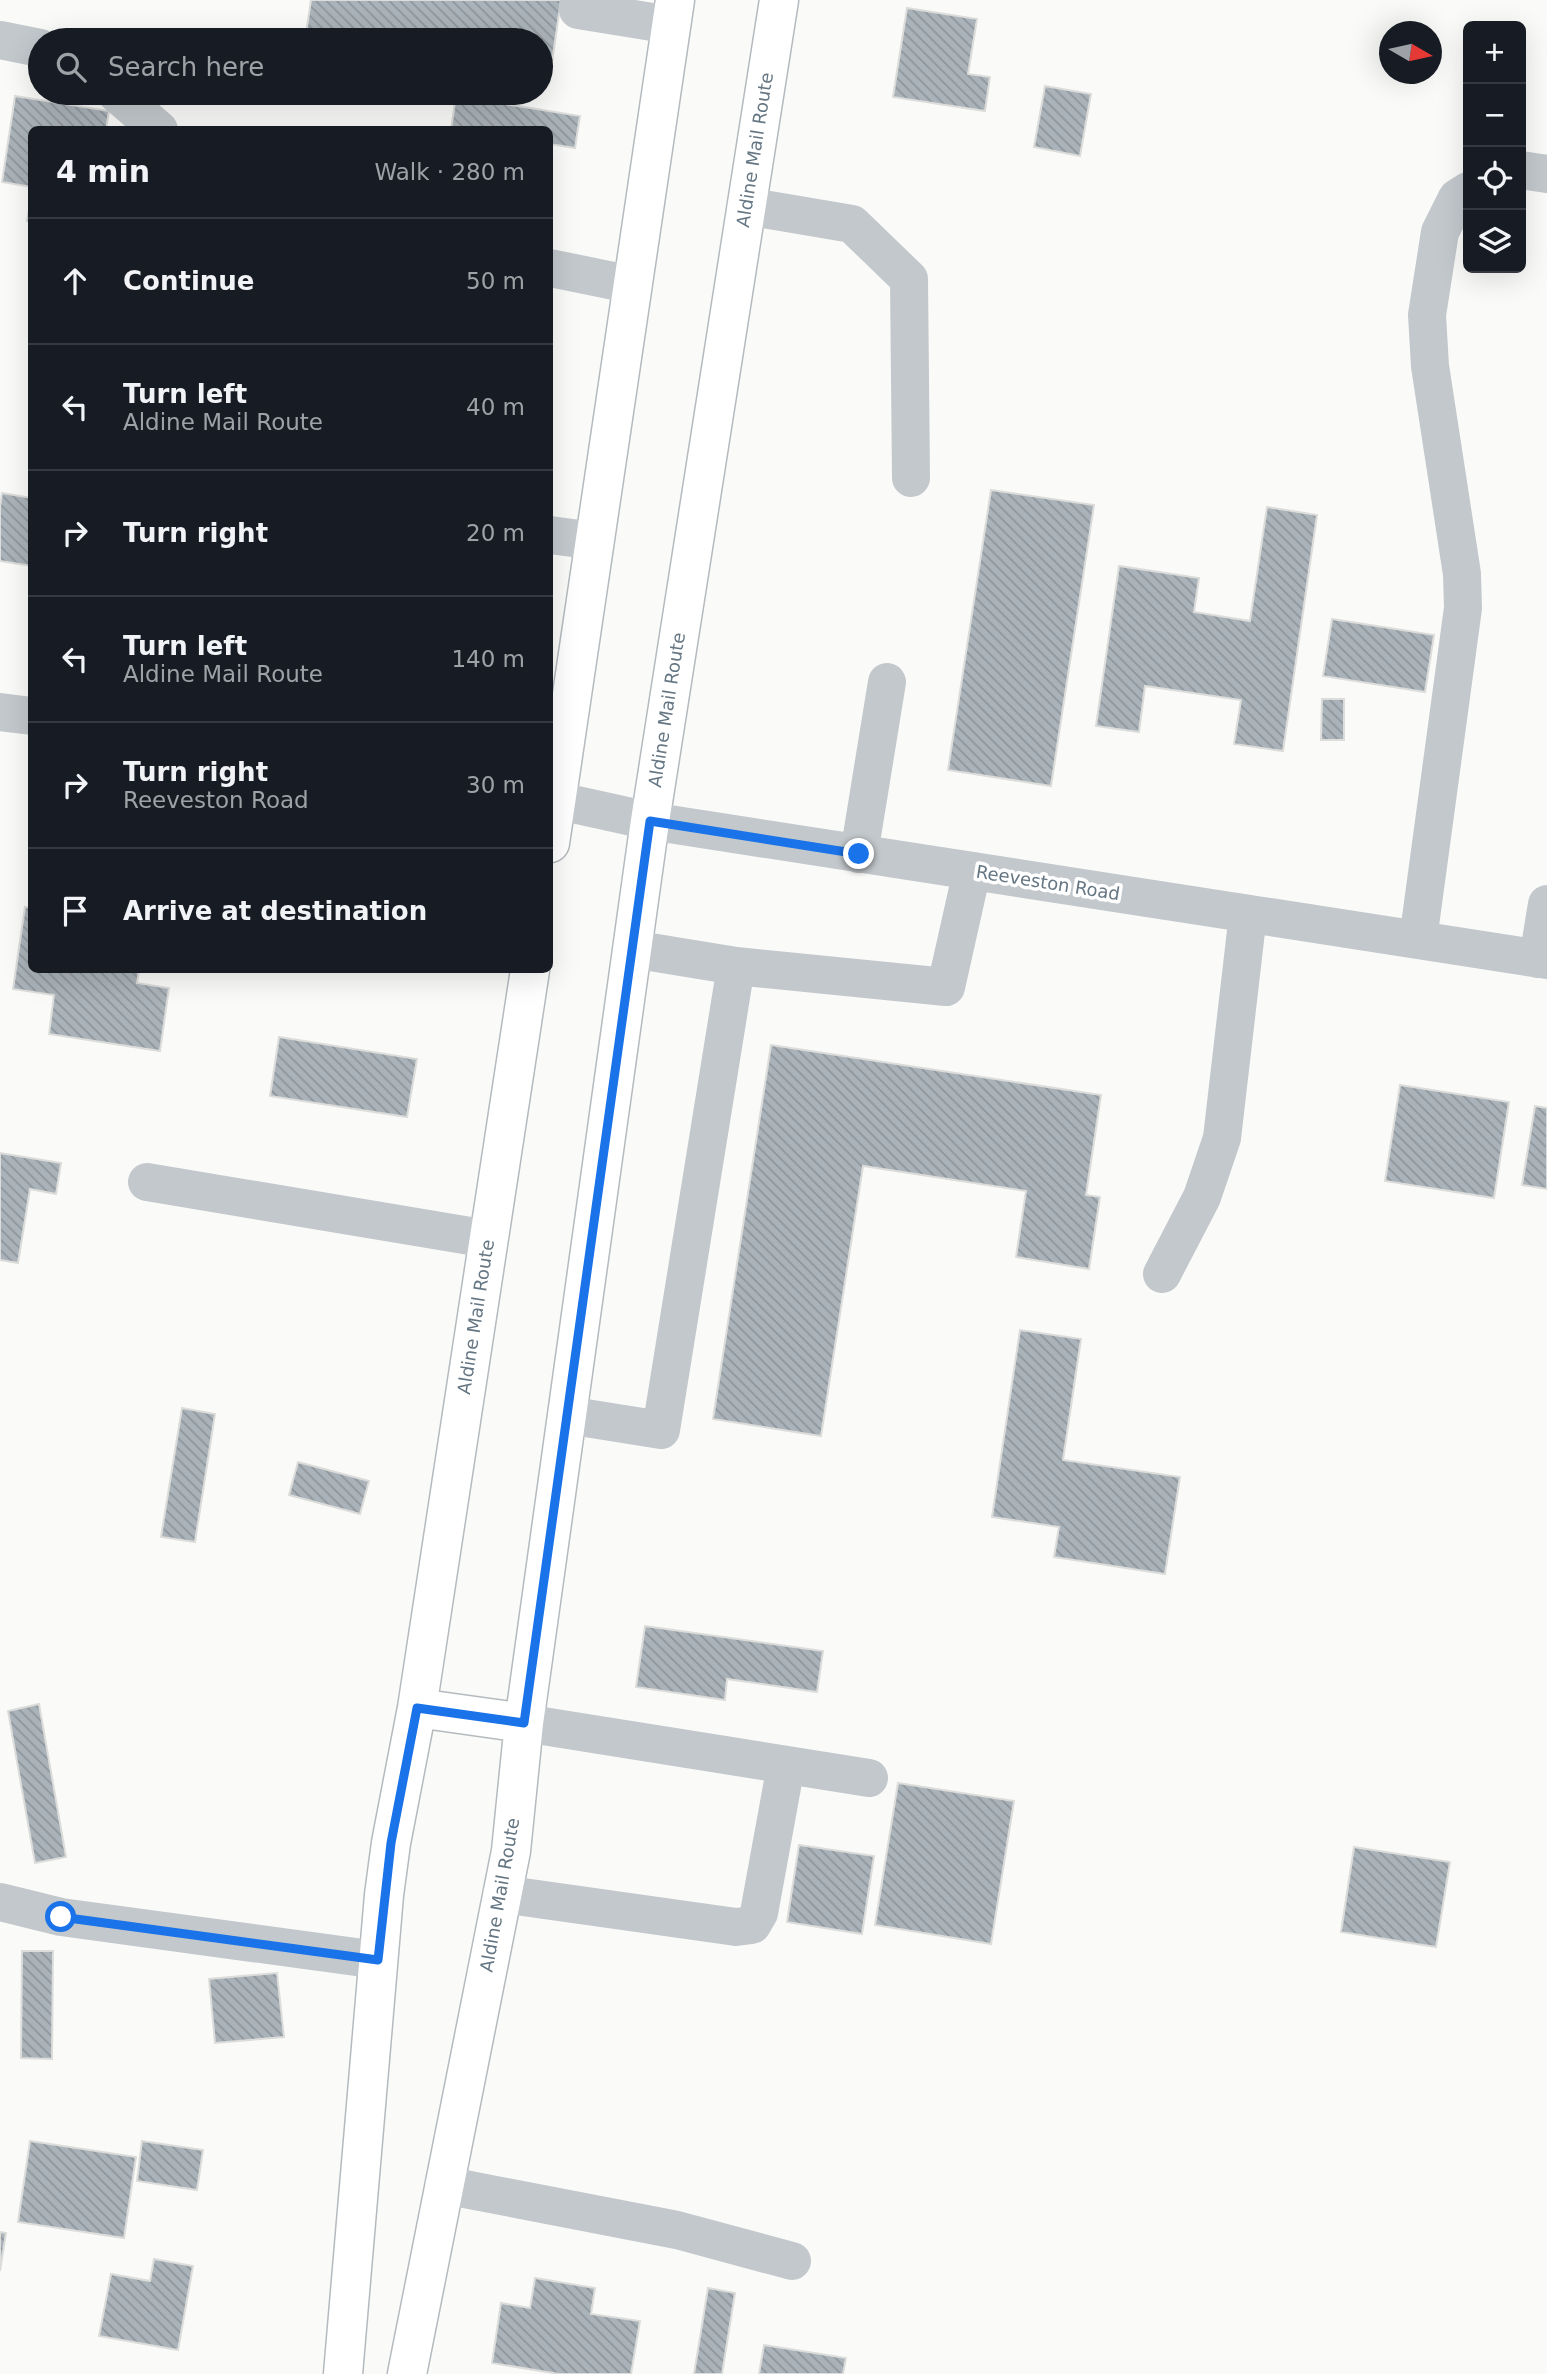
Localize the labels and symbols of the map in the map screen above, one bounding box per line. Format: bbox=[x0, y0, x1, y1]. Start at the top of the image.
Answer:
north arrow bbox=[1379, 21, 1442, 84]
street label: Aldine Mail Route bbox=[732, 71, 777, 229]
street label: Aldine Mail Route bbox=[644, 631, 689, 789]
route end bbox=[843, 838, 874, 869]
street label: Reeveston Road bbox=[975, 861, 1121, 904]
street label: Aldine Mail Route bbox=[453, 1238, 498, 1396]
street label: Aldine Mail Route bbox=[476, 1816, 523, 1974]
route start bbox=[45, 1901, 76, 1932]

